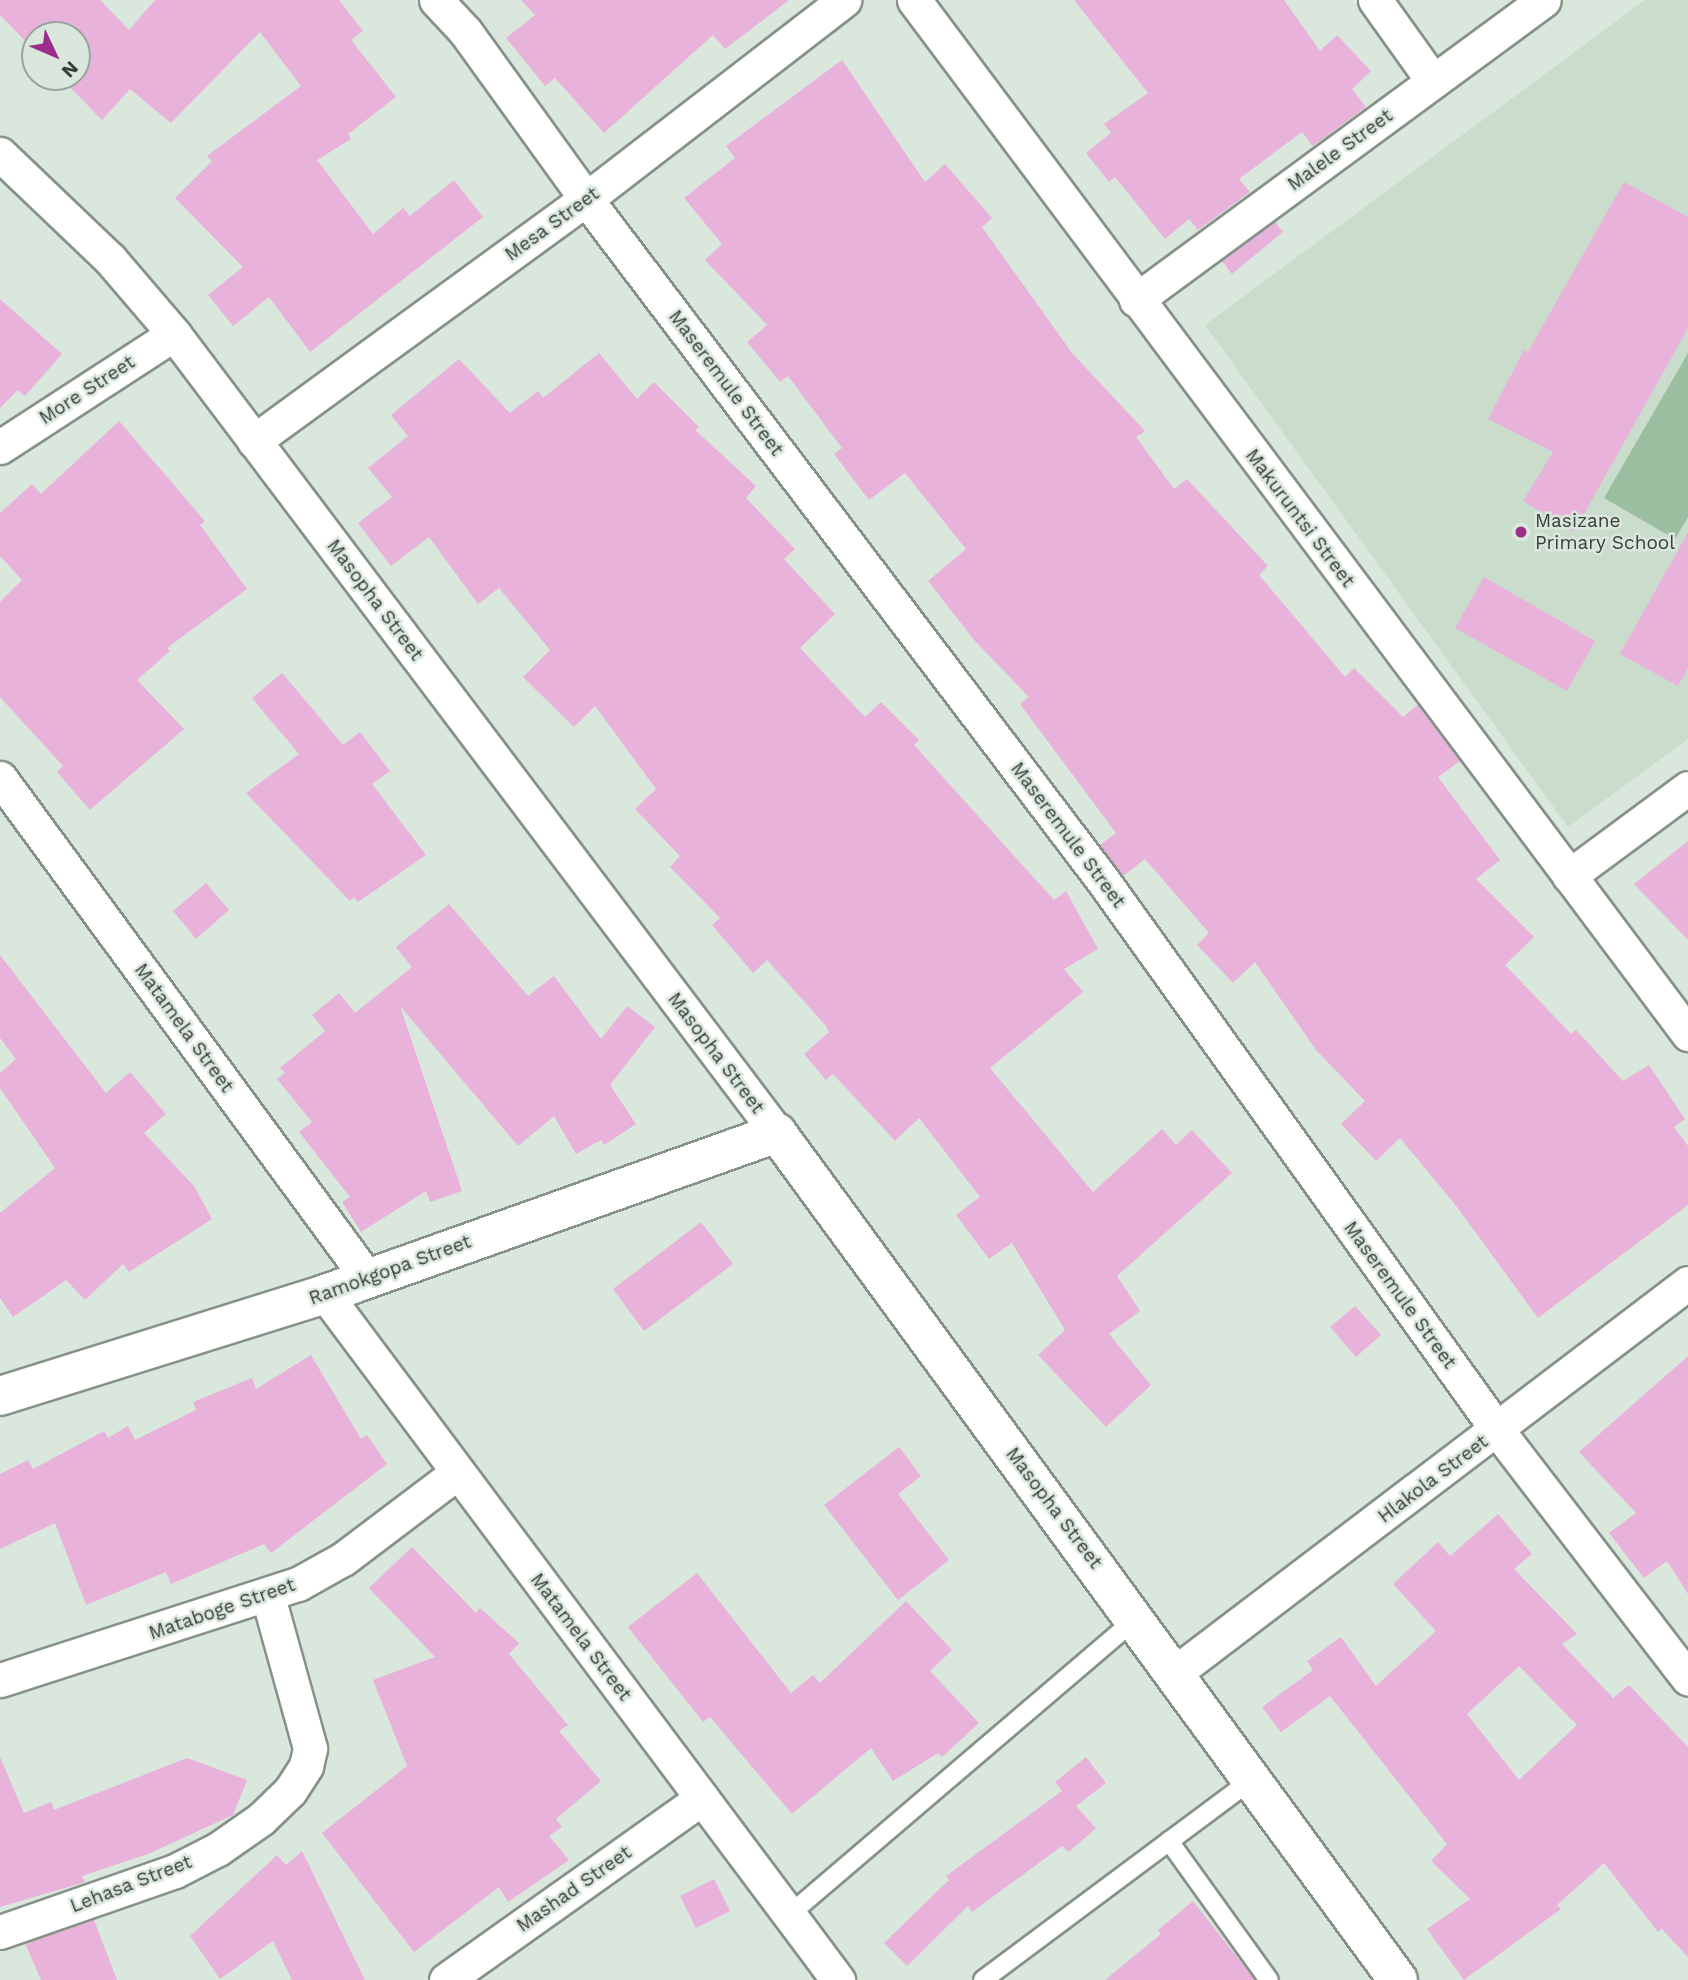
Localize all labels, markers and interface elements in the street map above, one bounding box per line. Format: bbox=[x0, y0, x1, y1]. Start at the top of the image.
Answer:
north arrow bbox=[21, 21, 91, 91]
text: N bbox=[57, 56, 83, 83]
street label: Malele Street bbox=[1283, 104, 1397, 196]
street label: Mesa Street bbox=[500, 182, 604, 266]
street label: Maseremule Street bbox=[664, 306, 788, 460]
street label: More Street bbox=[35, 351, 139, 429]
street label: Makuruntsi Street bbox=[1241, 444, 1359, 592]
place label: Masizane Primary School bbox=[1535, 510, 1675, 554]
marker: Masizane Primary School bbox=[1513, 524, 1529, 540]
street label: Masopha Street bbox=[322, 535, 428, 665]
street label: Maseremule Street bbox=[1006, 758, 1130, 912]
street label: Matamela Street bbox=[129, 959, 239, 1097]
street label: Masopha Street bbox=[663, 988, 769, 1118]
street label: Maseremule Street bbox=[1339, 1217, 1461, 1373]
street label: Ramokgopa Street bbox=[306, 1230, 474, 1310]
street label: Hlakola Street bbox=[1373, 1430, 1493, 1528]
street label: Masopha Street bbox=[1001, 1443, 1107, 1573]
street label: Matamela Street bbox=[525, 1568, 637, 1706]
street label: Mataboge Street bbox=[146, 1573, 298, 1645]
street label: Mashad Street bbox=[512, 1841, 636, 1937]
street label: Lehasa Street bbox=[67, 1850, 195, 1918]

